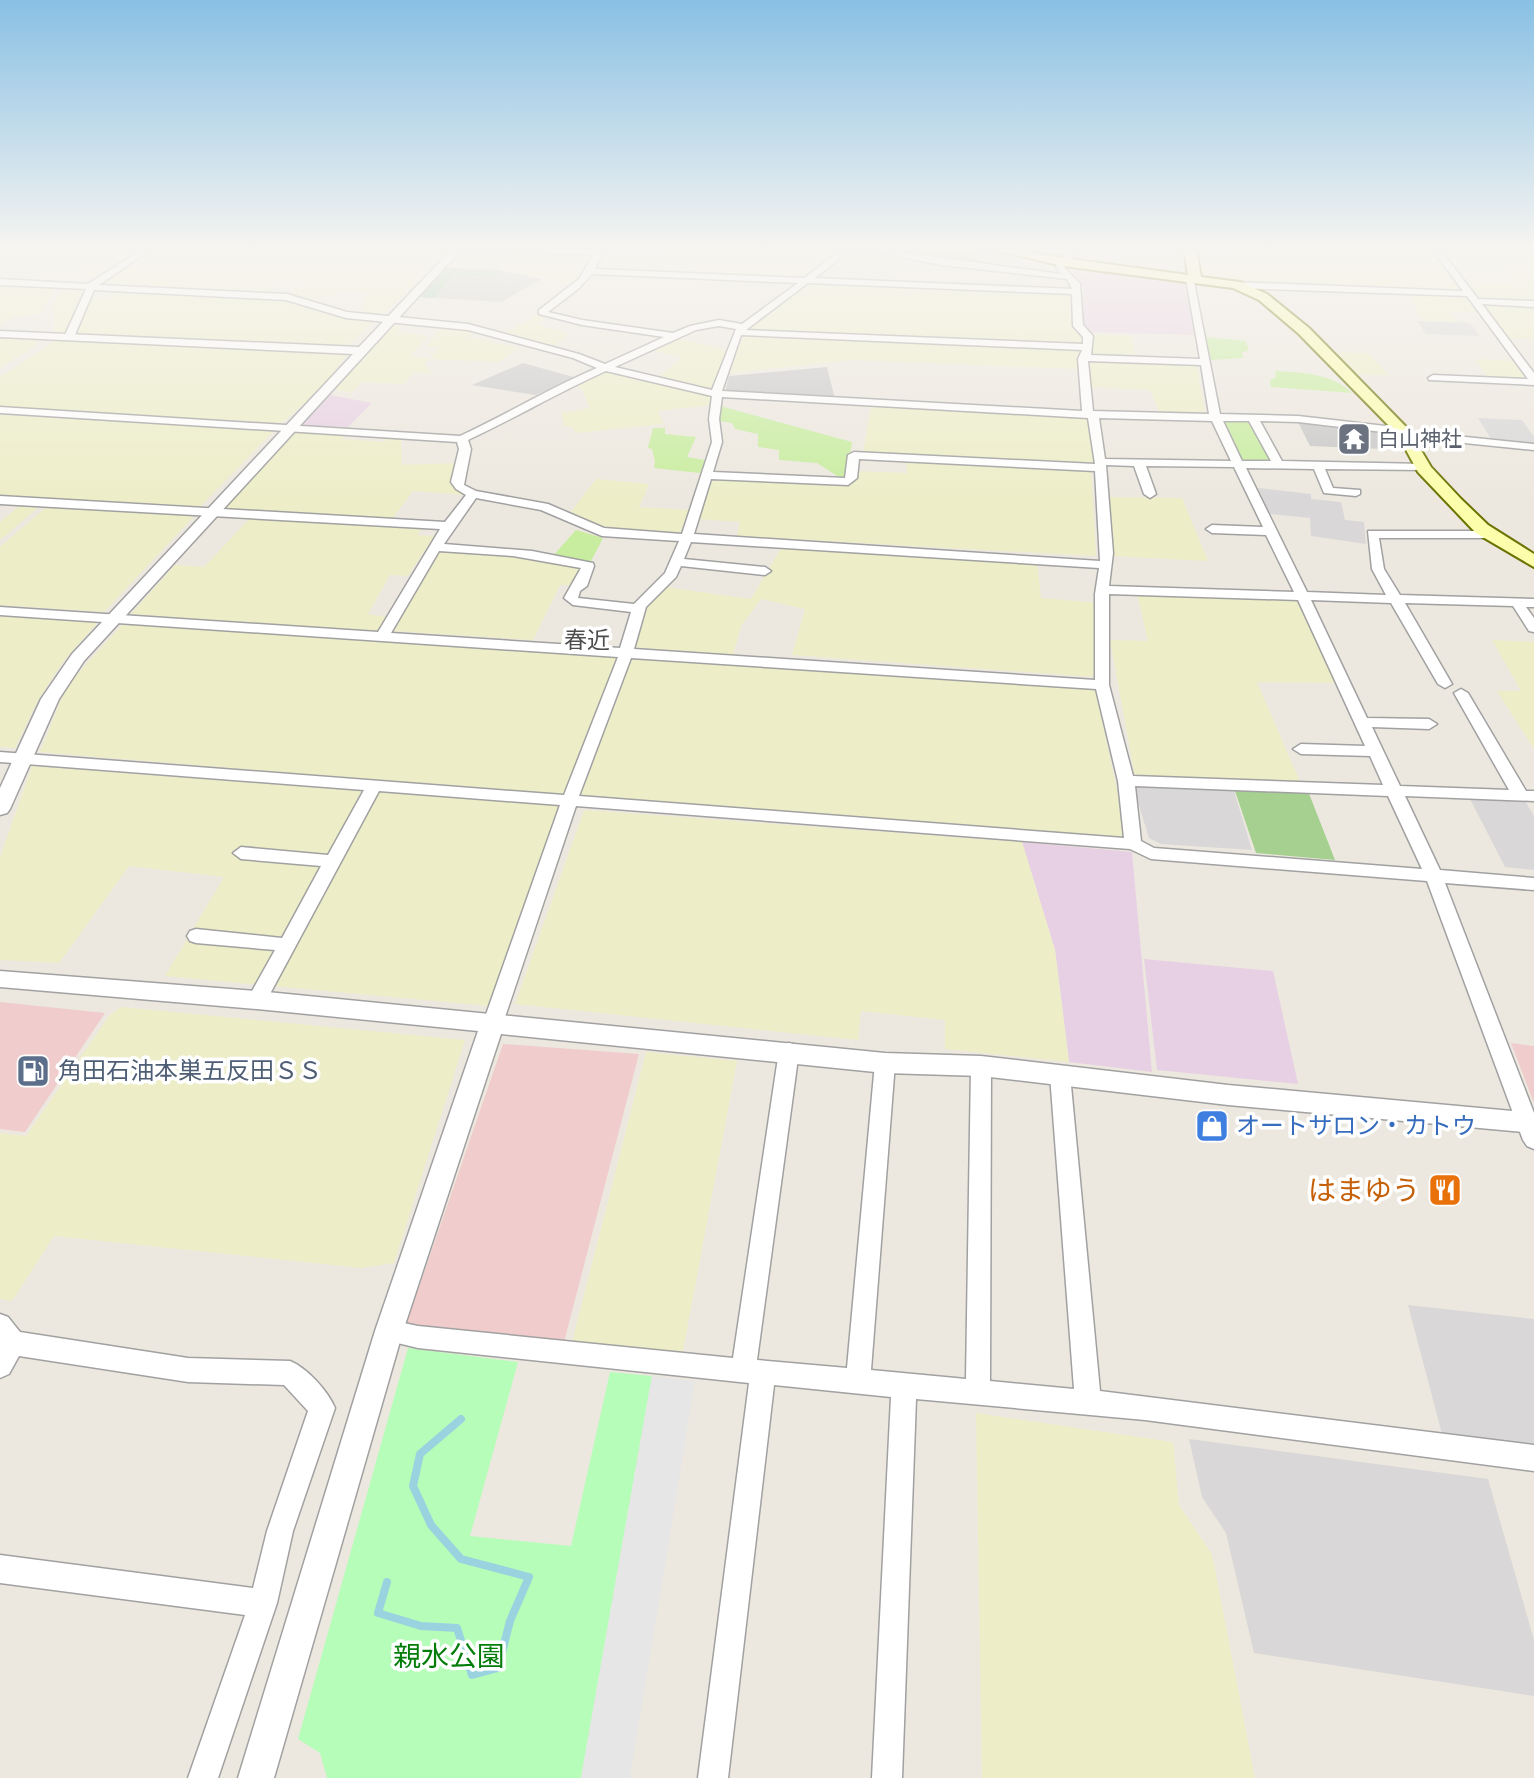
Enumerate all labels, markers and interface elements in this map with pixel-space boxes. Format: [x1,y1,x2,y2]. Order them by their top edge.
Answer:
temple icon: 白山神社 [1335,420,1373,458]
place label: 白山神社 [1378,427,1462,452]
district label: 春近 [564,627,610,655]
fuel station icon: 角田石油本巣五反田ＳＳ [14,1052,52,1090]
place label: 角田石油本巣五反田ＳＳ [58,1057,322,1086]
shop icon: オートサロン・カトウ [1193,1107,1231,1145]
place label: オートサロン・カトウ [1236,1112,1476,1141]
restaurant icon: はまゆう [1426,1171,1464,1209]
place label: はまゆう [1308,1174,1420,1208]
park label: 親水公園 [393,1640,505,1674]

